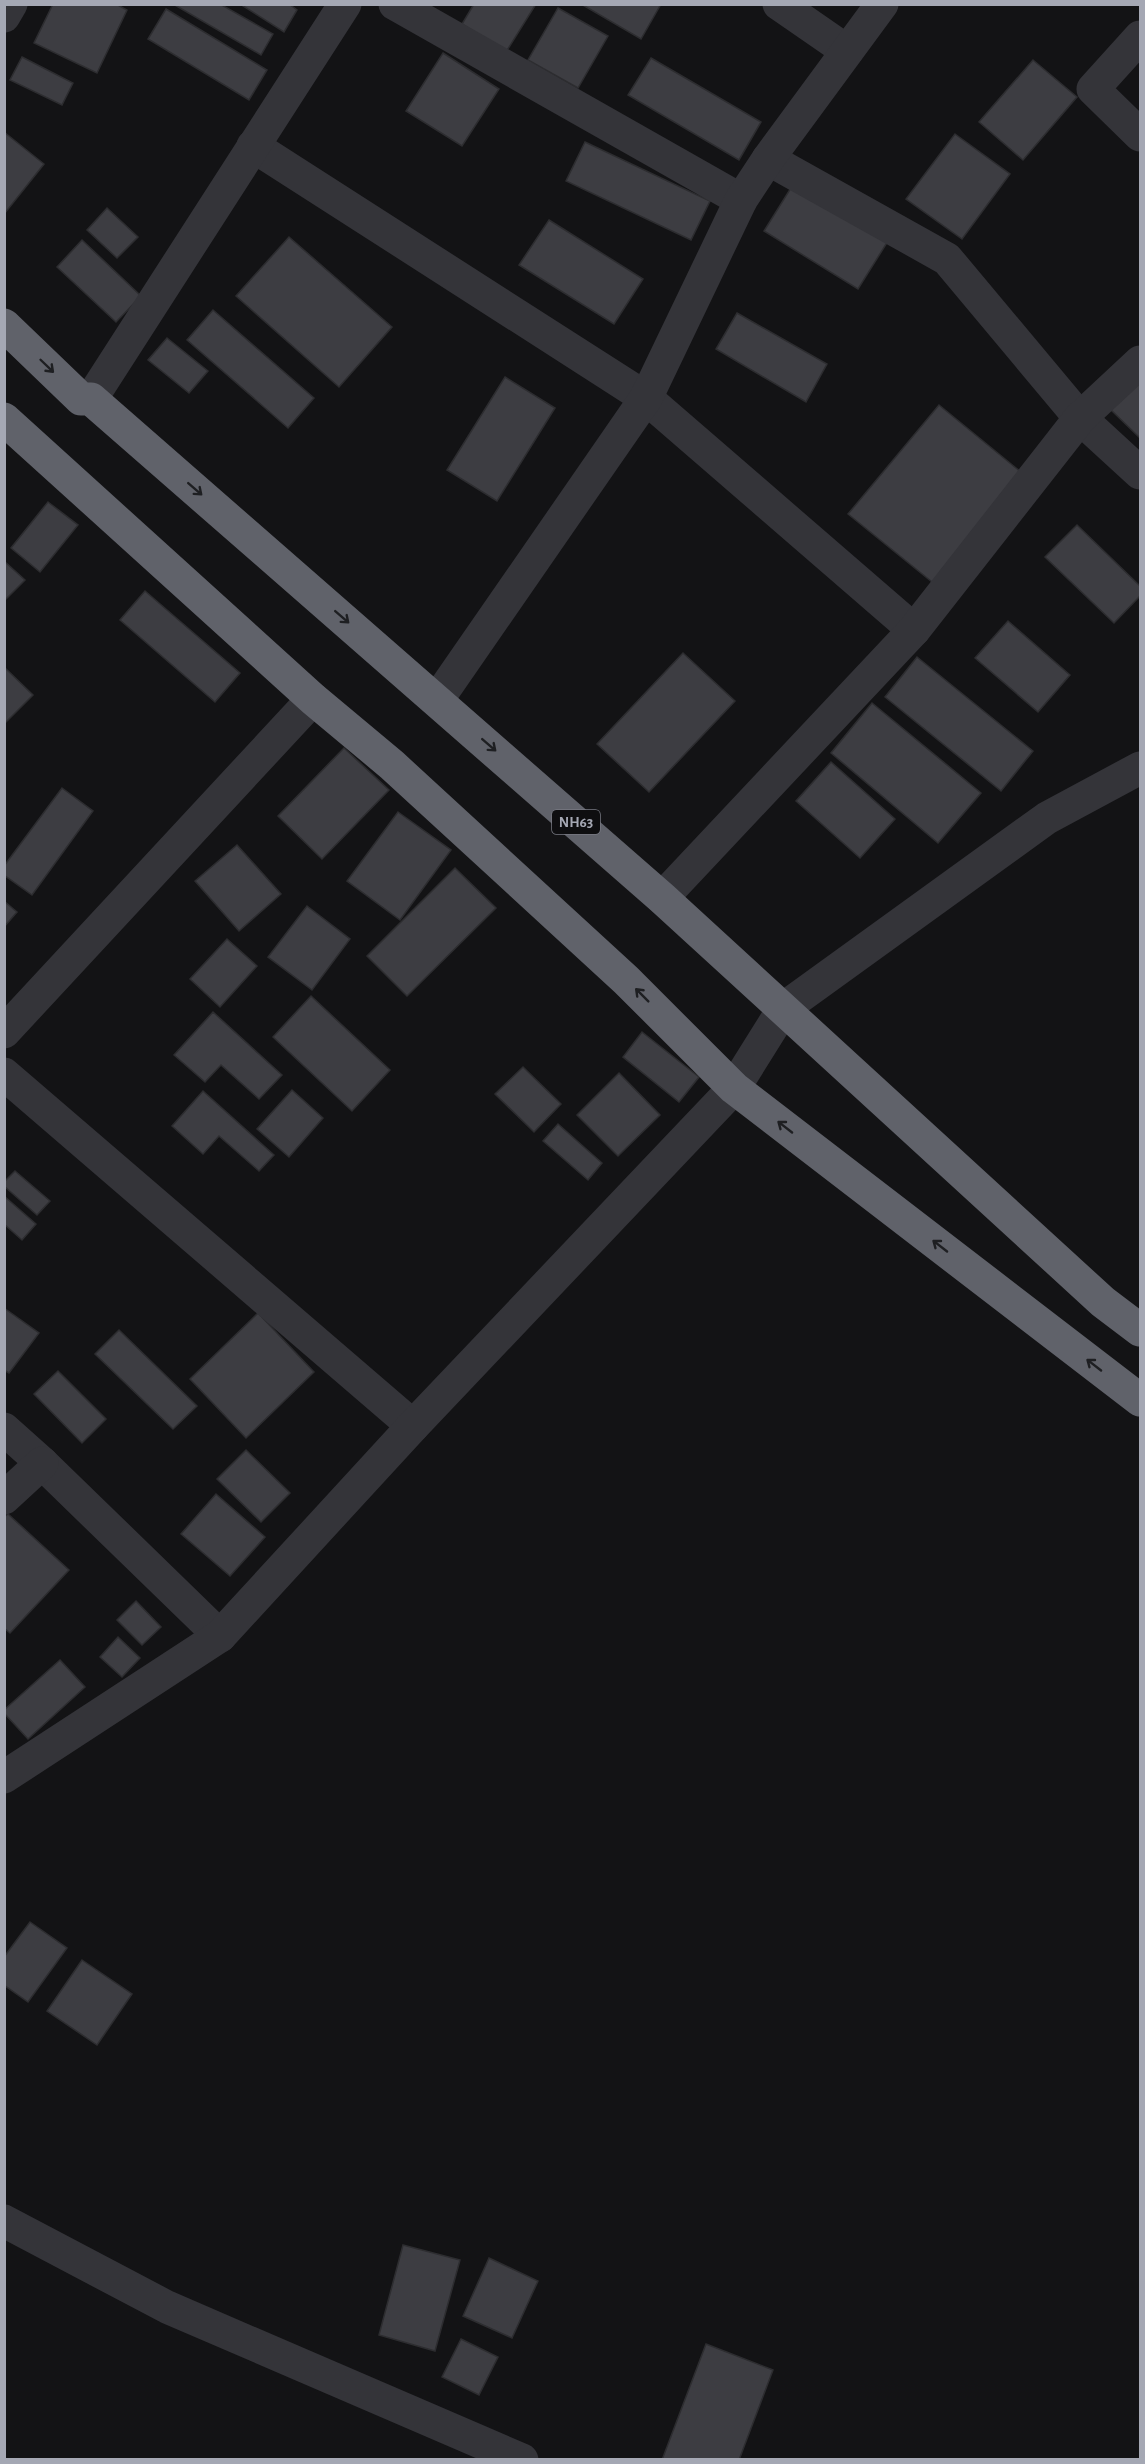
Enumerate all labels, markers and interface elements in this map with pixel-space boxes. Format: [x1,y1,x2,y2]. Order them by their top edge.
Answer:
one-way arrow [39,358,54,373]
one-way arrow [187,482,202,496]
one-way arrow [334,610,349,624]
one-way arrow [481,739,497,752]
road number: NH63 [552,810,600,834]
one-way arrow [634,988,649,1003]
one-way arrow [777,1121,793,1134]
one-way arrow [932,1239,948,1252]
one-way arrow [1086,1358,1102,1371]

